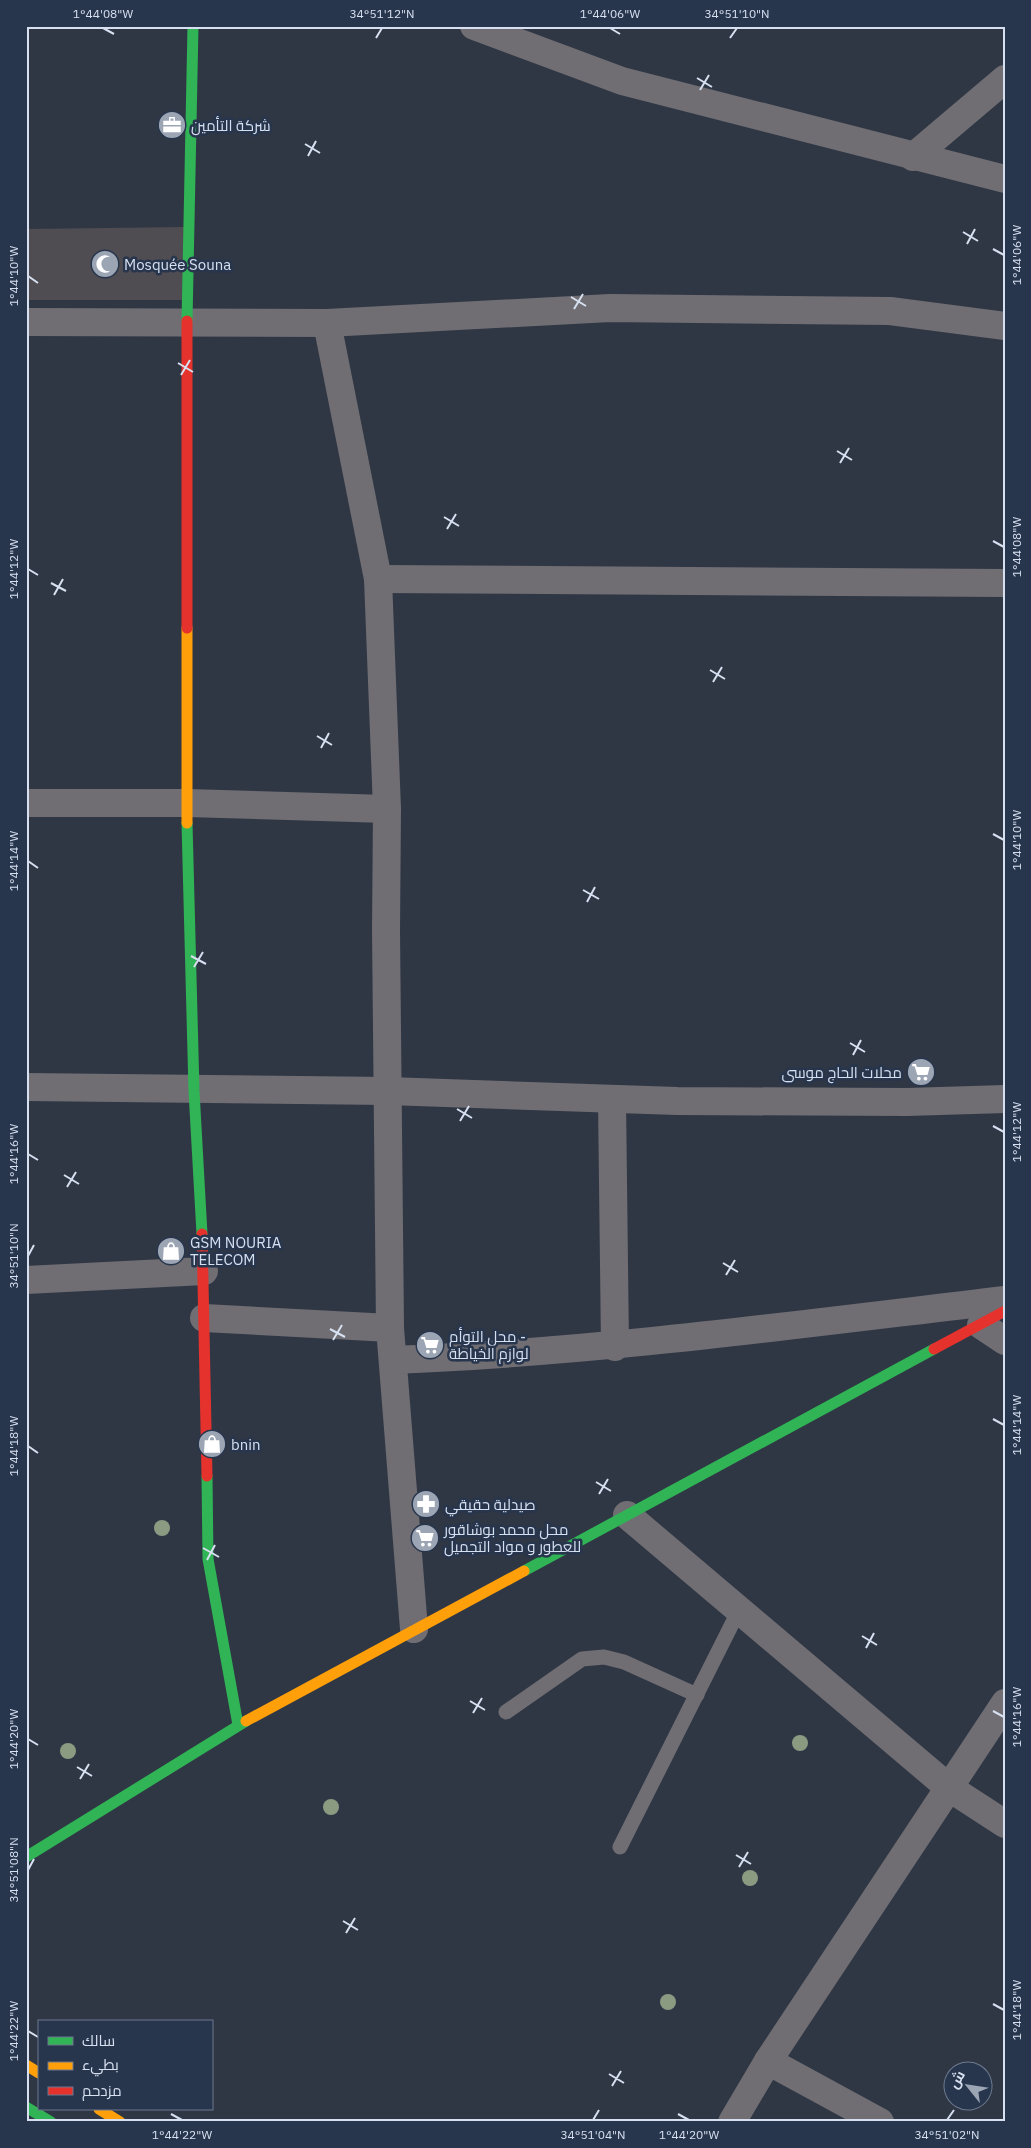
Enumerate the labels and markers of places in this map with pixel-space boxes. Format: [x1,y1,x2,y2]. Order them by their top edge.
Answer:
office icon: شركة التأمين [157,110,187,140]
place label: شركة التأمين [191,116,271,136]
mosque icon: Mosquée Souna [90,249,120,279]
place label: Mosquée Souna [124,255,231,274]
supermarket icon: محلات الحاج موسى [906,1057,936,1087]
place label: محلات الحاج موسى [781,1063,902,1084]
place label: GSM NOURIA TELECOM [190,1233,282,1269]
shop icon: GSM NOURIA TELECOM [156,1236,186,1266]
place label: محل التوأم - لوازم الخياطة [449,1327,529,1364]
supermarket icon: محل التوأم - لوازم الخياطة [415,1330,445,1360]
shop icon: bnin [197,1429,227,1459]
place label: bnin [231,1435,261,1454]
pharmacy icon: صيدلية حقيقي [411,1489,441,1519]
place label: صيدلية حقيقي [445,1495,536,1517]
place label: محل محمد بوشاقور للعطور و مواد التجميل [443,1520,581,1557]
supermarket icon: محل محمد بوشاقور للعطور و مواد التجميل [410,1523,440,1553]

